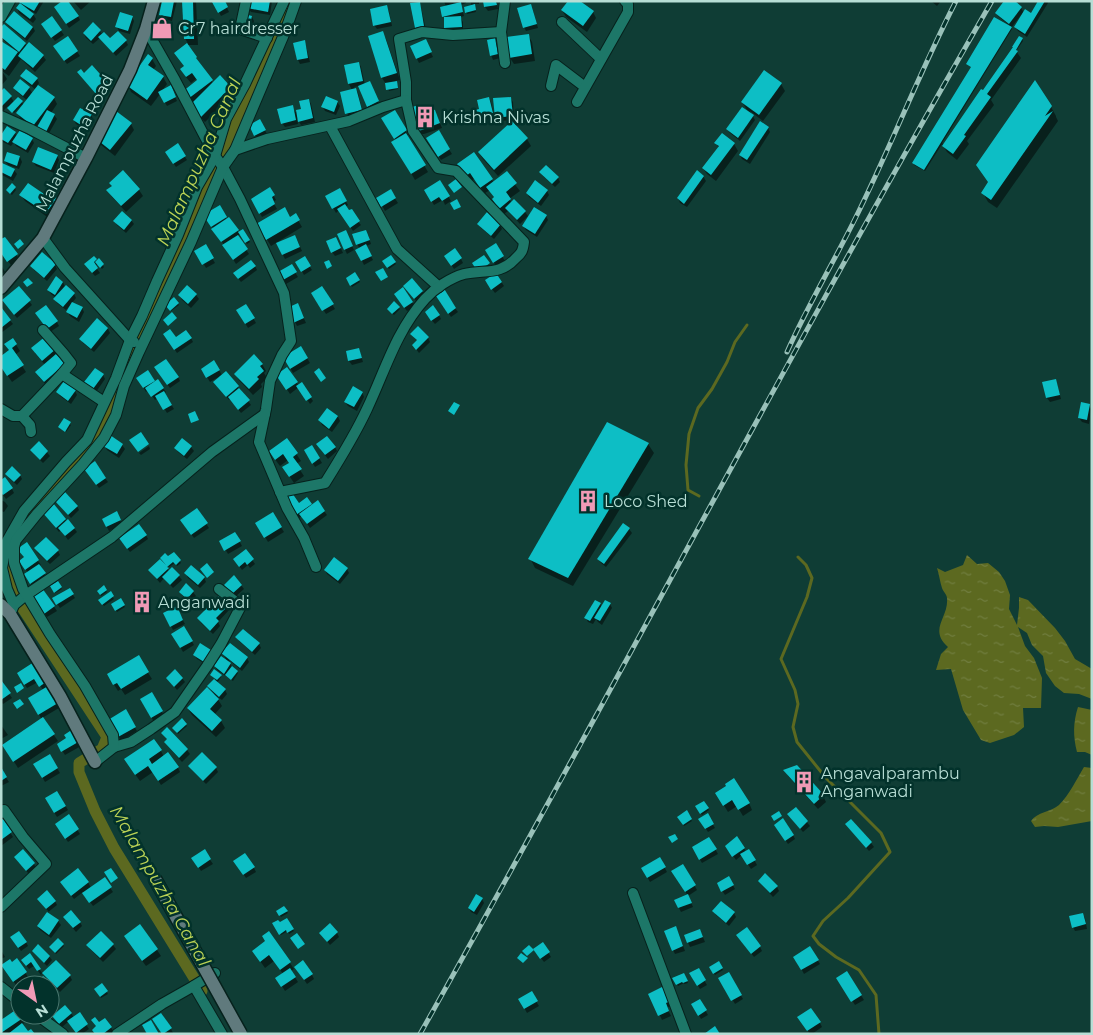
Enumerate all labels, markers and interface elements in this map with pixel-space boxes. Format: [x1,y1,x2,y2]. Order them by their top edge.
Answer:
shop icon: Cr7 hairdresser [149,15,175,41]
place label: Cr7 hairdresser [178,19,299,38]
street label: Malampuzha Road [32,71,117,215]
water label: Malampuzha Canal [152,74,246,250]
building icon: Krishna Nivas [412,104,438,130]
place label: Krishna Nivas [442,108,550,127]
building icon: Loco Shed [575,488,601,514]
place label: Loco Shed [604,492,688,511]
building icon: Anganwadi [129,589,155,615]
place label: Anganwadi [158,593,250,612]
place label: Angavalparambu Anganwadi [821,764,960,801]
building icon: Angavalparambu Anganwadi [791,769,817,795]
water label: Malampuzha Canal [105,802,215,970]
north arrow [10,975,60,1025]
text: N [32,1000,52,1022]

